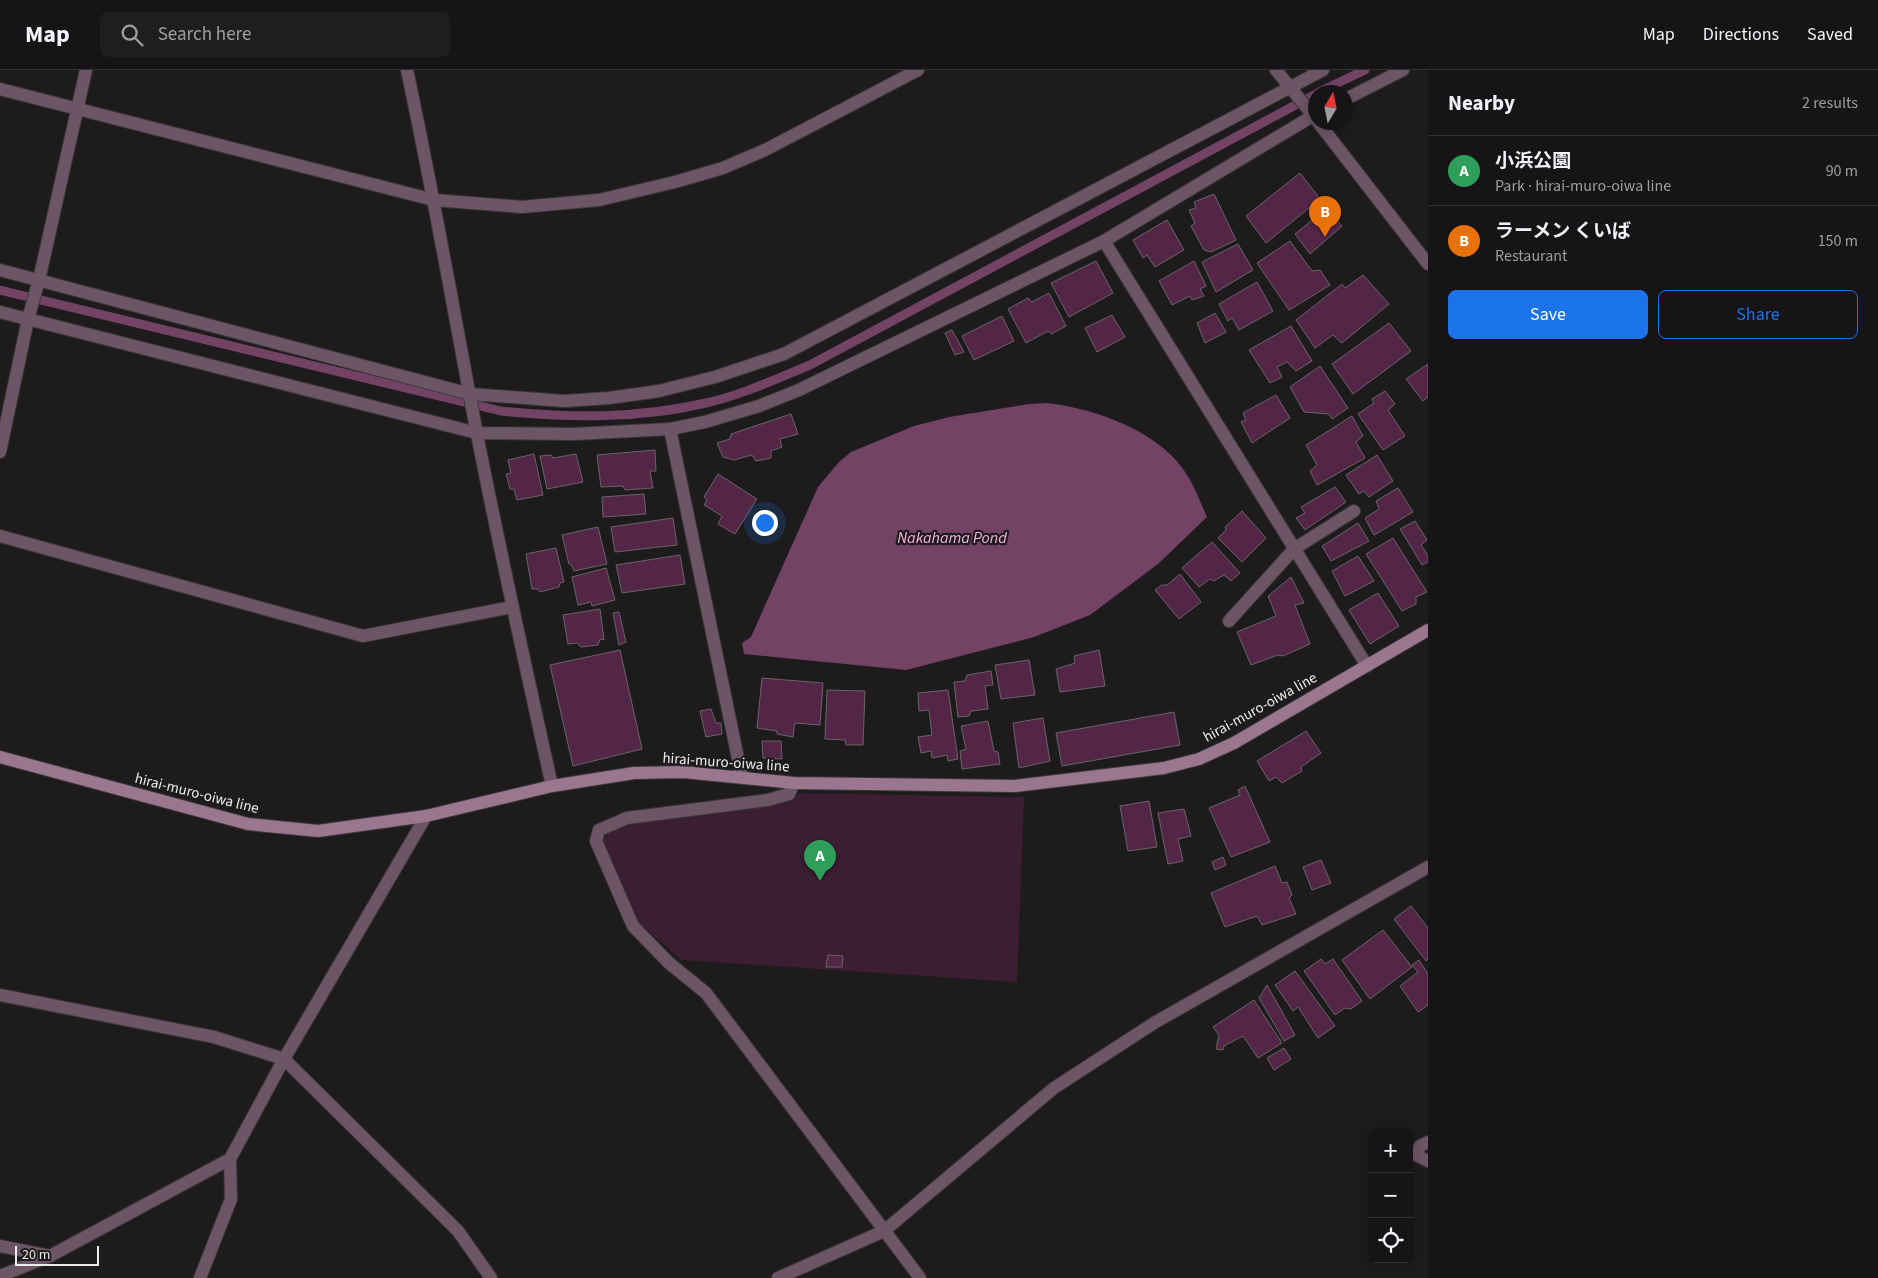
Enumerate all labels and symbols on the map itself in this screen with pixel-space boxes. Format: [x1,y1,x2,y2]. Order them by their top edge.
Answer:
north arrow [1308,85,1353,130]
pin: B [1309,196,1341,237]
your location [752,510,778,536]
water label: Nakahama Pond [897,527,1007,549]
street label: hirai-muro-oiwa line [1199,667,1321,747]
street label: hirai-muro-oiwa line [662,748,790,777]
street label: hirai-muro-oiwa line [133,768,261,819]
pin: A [804,840,836,881]
scale bar [15,1243,99,1266]

